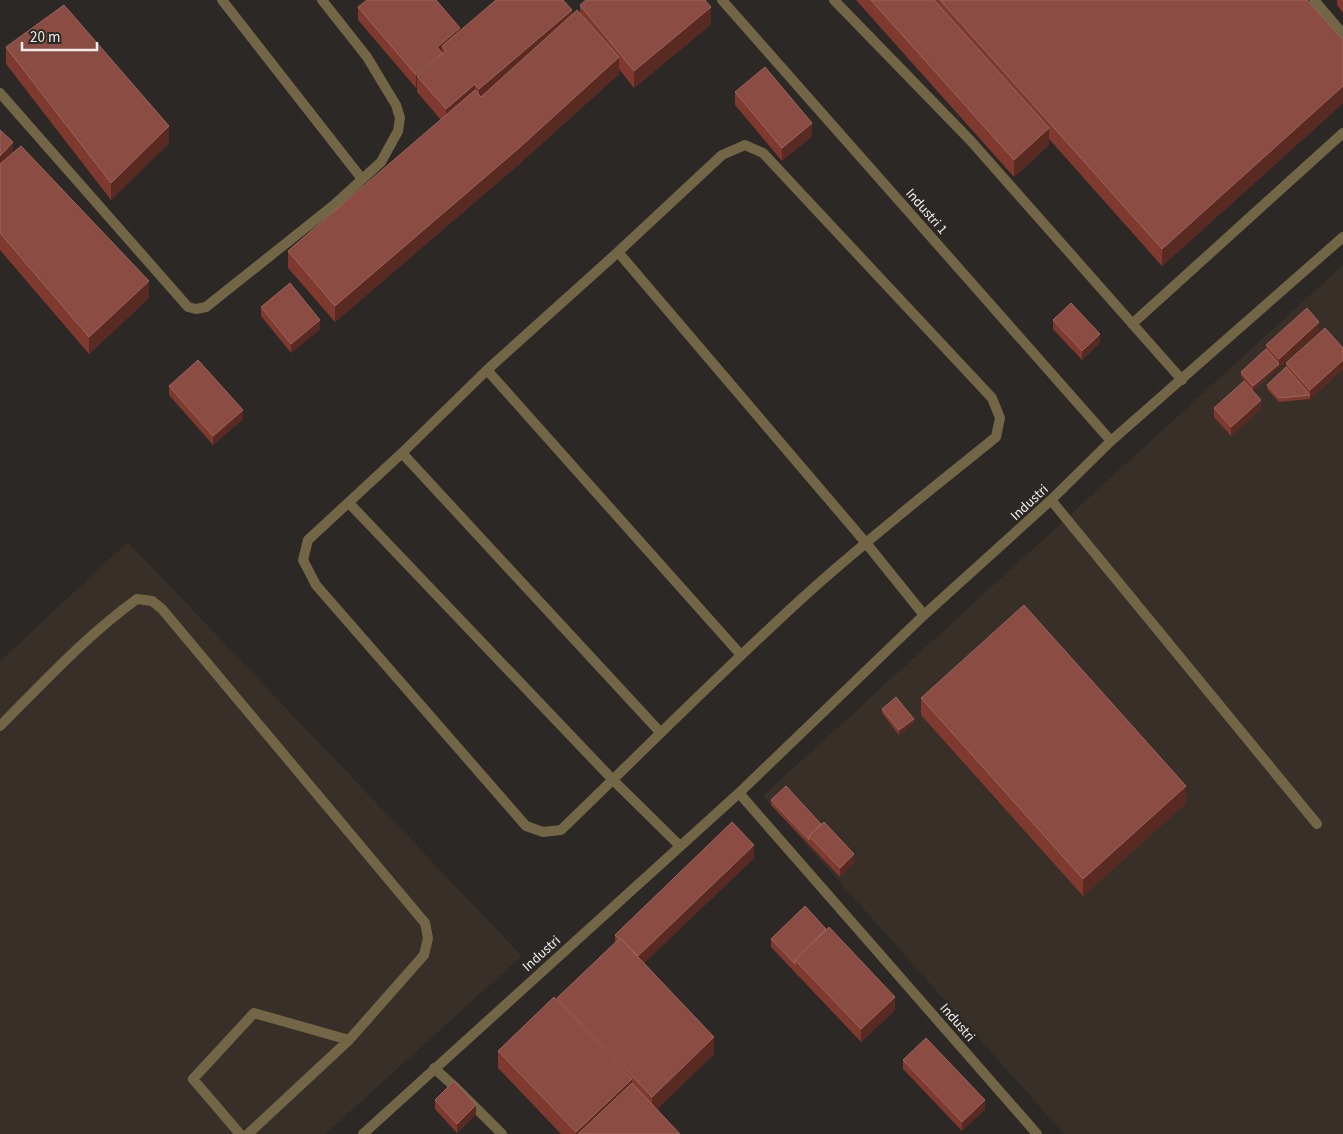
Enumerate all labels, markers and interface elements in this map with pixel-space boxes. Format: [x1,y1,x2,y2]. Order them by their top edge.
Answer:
scale bar [22,20,98,52]
text: 20 m [30,27,60,48]
street label: Industri 1 [901,184,952,239]
street label: Industri [1006,480,1053,526]
street label: Industri [518,931,565,976]
street label: Industri [935,999,980,1046]

